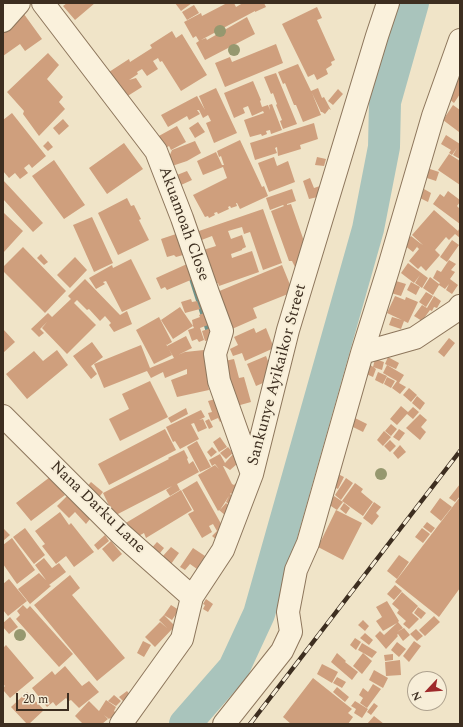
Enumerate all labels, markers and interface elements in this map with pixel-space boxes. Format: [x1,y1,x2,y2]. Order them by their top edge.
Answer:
street label: Akuamoah Close [153,164,213,284]
street label: Sankunye Ayikaikor Street [244,282,312,468]
street label: Nana Darku Lane [45,458,149,558]
north arrow [407,671,447,711]
scale bar [18,685,71,711]
text: N [407,688,426,704]
text: 20 m [23,690,48,709]

